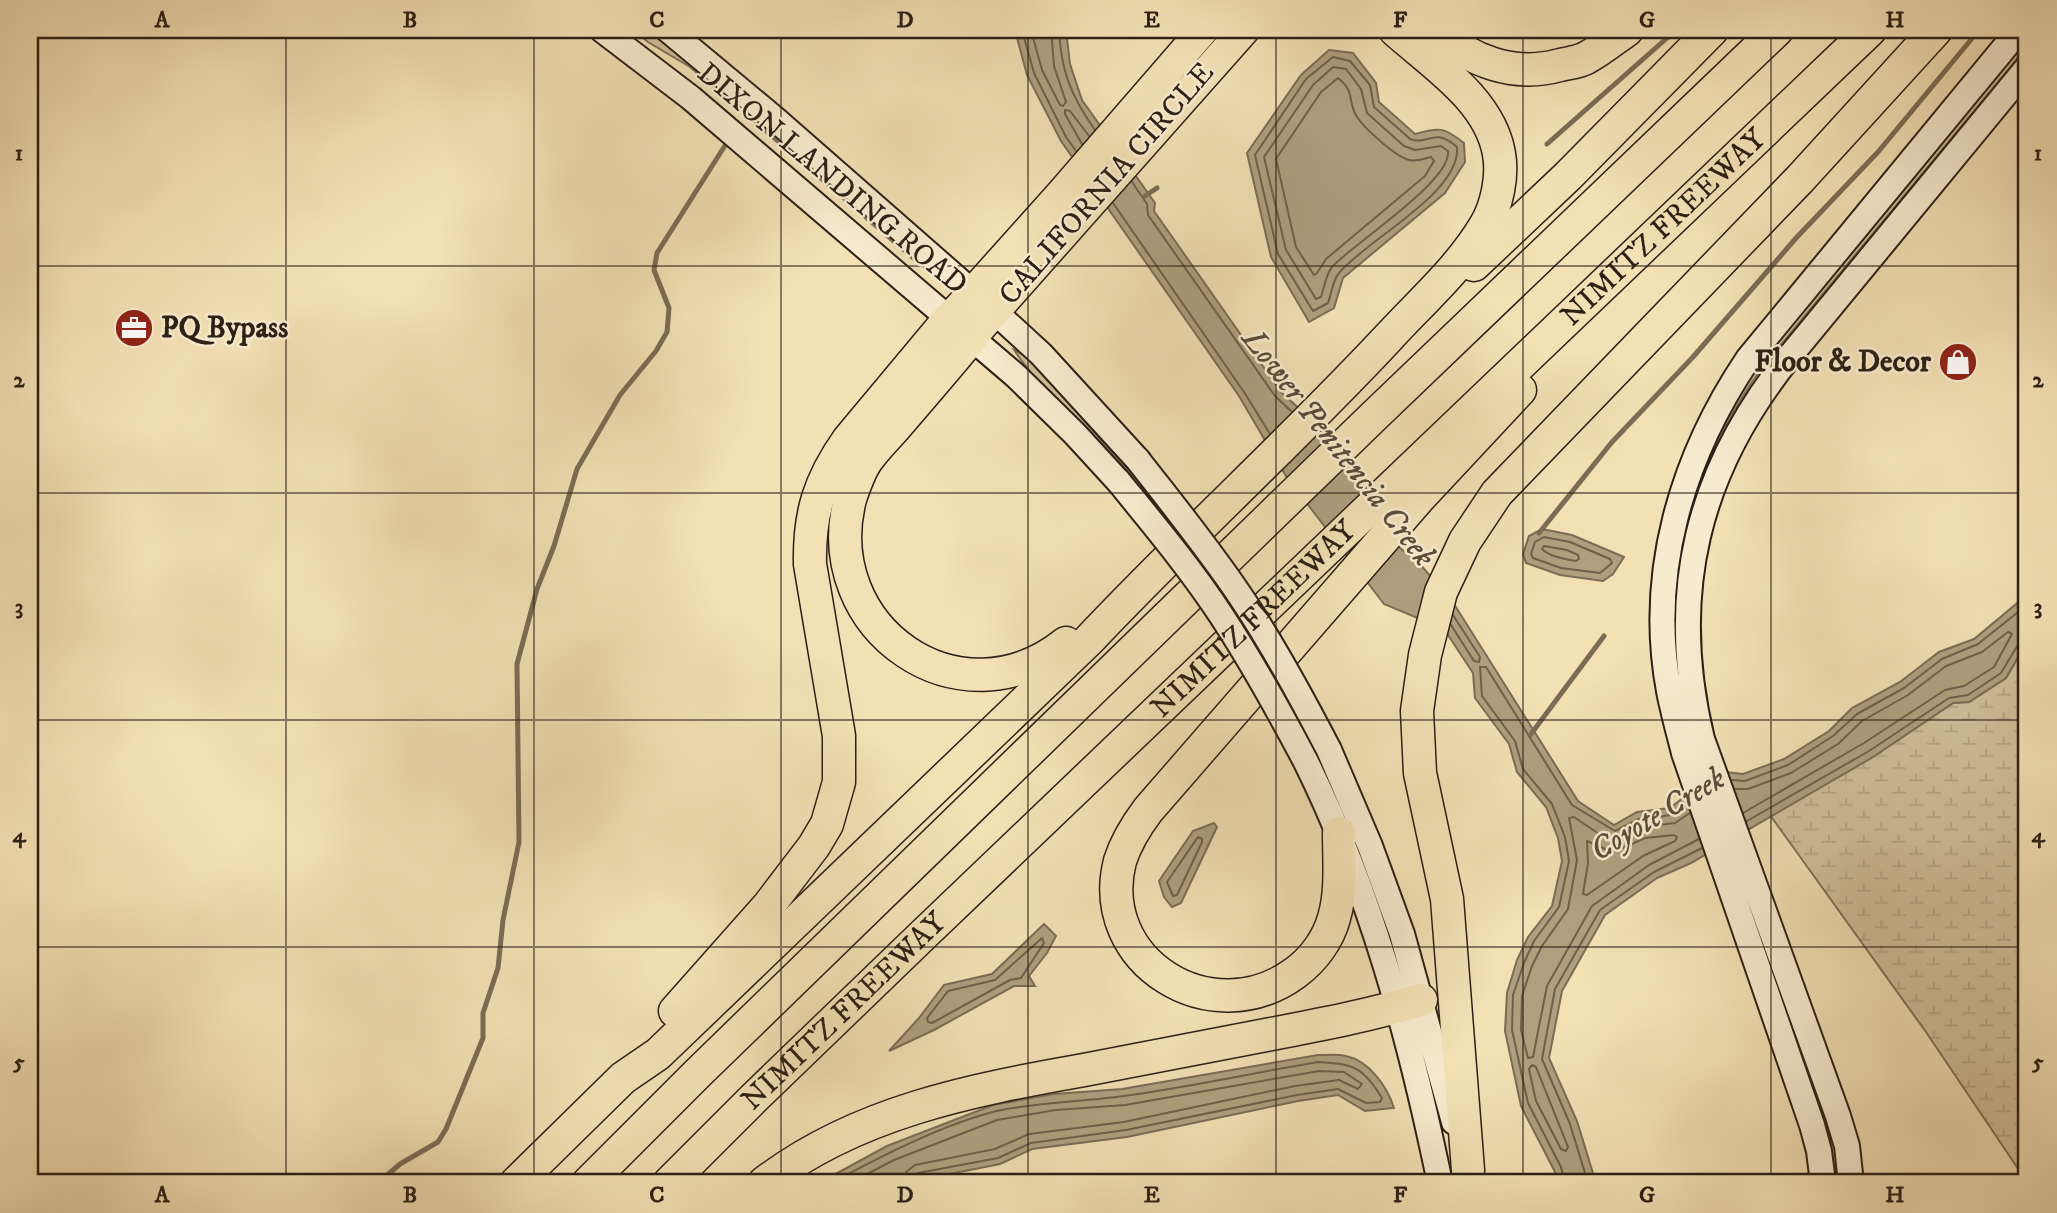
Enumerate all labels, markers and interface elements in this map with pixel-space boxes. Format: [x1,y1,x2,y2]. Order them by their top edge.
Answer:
text: A [154,6,171,35]
text: B [403,6,417,35]
text: C [649,6,665,35]
text: D [896,6,914,35]
text: E [1144,6,1160,35]
text: F [1393,6,1408,35]
text: G [1639,6,1655,35]
text: H [1885,6,1905,35]
street label: DIXON LANDING ROAD [689,55,975,303]
street label: CALIFORNIA CIRCLE [991,55,1223,313]
street label: NIMITZ FREEWAY [1553,120,1775,334]
text: 1 [15,139,23,168]
text: 1 [2034,139,2042,168]
office icon: PQ Bypass [113,307,155,349]
place label: PQ Bypass [161,310,288,347]
water label: Lower Penitencia Creek [1231,319,1444,576]
shop icon: Floor & Decor [1937,341,1979,383]
place label: Floor & Decor [1754,344,1932,381]
text: 2 [13,366,25,395]
text: 2 [2032,366,2044,395]
street label: NIMITZ FREEWAY [1143,512,1365,726]
text: 3 [15,593,23,622]
text: 3 [2034,593,2042,622]
water label: Coyote Creek [1583,759,1734,871]
text: 4 [12,821,27,850]
text: 4 [2031,821,2046,850]
street label: NIMITZ FREEWAY [734,904,955,1118]
text: 5 [12,1048,25,1077]
text: 5 [2031,1048,2044,1077]
text: A [154,1181,171,1210]
text: B [403,1181,417,1210]
text: C [649,1181,665,1210]
text: D [896,1181,914,1210]
text: E [1144,1181,1160,1210]
text: F [1393,1181,1408,1210]
text: G [1639,1181,1655,1210]
text: H [1885,1181,1905,1210]

